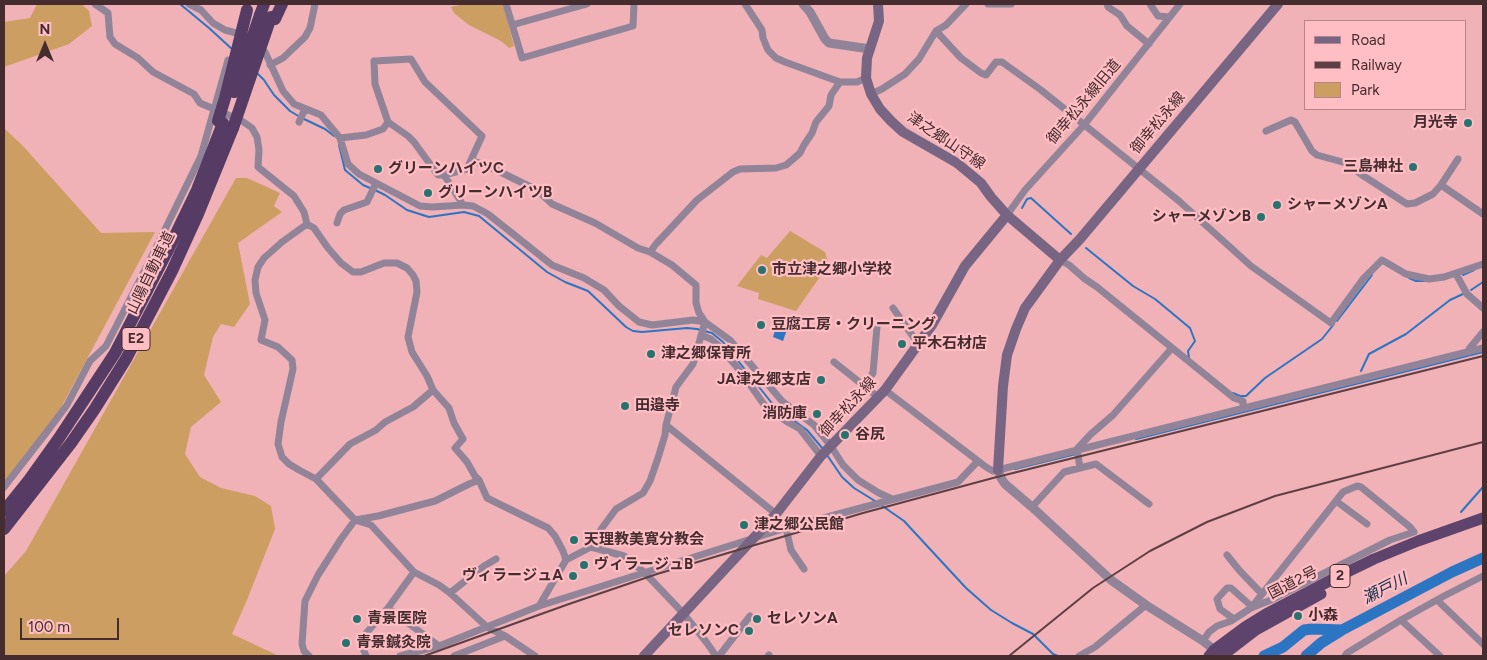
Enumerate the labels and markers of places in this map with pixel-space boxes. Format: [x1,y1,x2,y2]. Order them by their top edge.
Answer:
place label: 月光寺 [1413,114,1458,132]
marker: 月光寺 [1462,117,1474,129]
place label: 三島神社 [1343,158,1403,176]
place label: グリーンハイツC [388,160,504,178]
marker: 三島神社 [1407,161,1419,173]
marker: グリーンハイツC [372,163,384,175]
place label: グリーンハイツB [438,184,552,202]
marker: グリーンハイツB [422,187,434,199]
place label: シャーメゾンA [1287,196,1388,214]
marker: シャーメゾンA [1271,199,1283,211]
place label: シャーメゾンB [1152,208,1251,226]
marker: シャーメゾンB [1255,211,1267,223]
place label: 市立津之郷小学校 [772,261,892,279]
marker: 市立津之郷小学校 [756,264,768,276]
place label: 豆腐工房・クリーニング [771,316,936,334]
marker: 豆腐工房・クリーニング [755,319,767,331]
place label: 平木石材店 [912,335,987,353]
marker: 平木石材店 [896,338,908,350]
place label: 津之郷保育所 [661,345,751,363]
marker: 津之郷保育所 [645,348,657,360]
place label: JA津之郷支店 [717,371,811,389]
marker: JA津之郷支店 [815,374,827,386]
place label: 田邉寺 [635,397,680,415]
marker: 田邉寺 [619,400,631,412]
place label: 消防庫 [762,405,807,423]
marker: 消防庫 [811,408,823,420]
place label: 谷尻 [855,426,885,444]
marker: 谷尻 [839,429,851,441]
place label: 津之郷公民館 [754,516,844,534]
marker: 津之郷公民館 [738,519,750,531]
place label: 天理教美寛分教会 [584,531,704,549]
marker: 天理教美寛分教会 [568,534,580,546]
place label: ヴィラージュB [594,556,693,574]
marker: ヴィラージュB [578,559,590,571]
place label: ヴィラージュA [462,567,563,585]
marker: ヴィラージュA [567,570,579,582]
place label: 小森 [1308,607,1338,625]
place label: 青景医院 [367,610,427,628]
place label: セレソンA [767,610,838,628]
marker: 小森 [1292,610,1304,622]
marker: 青景医院 [351,613,363,625]
marker: セレソンA [751,613,763,625]
place label: セレソンC [668,622,739,640]
marker: セレソンC [743,625,755,637]
place label: 青景鍼灸院 [356,634,431,652]
marker: 青景鍼灸院 [340,637,352,649]

